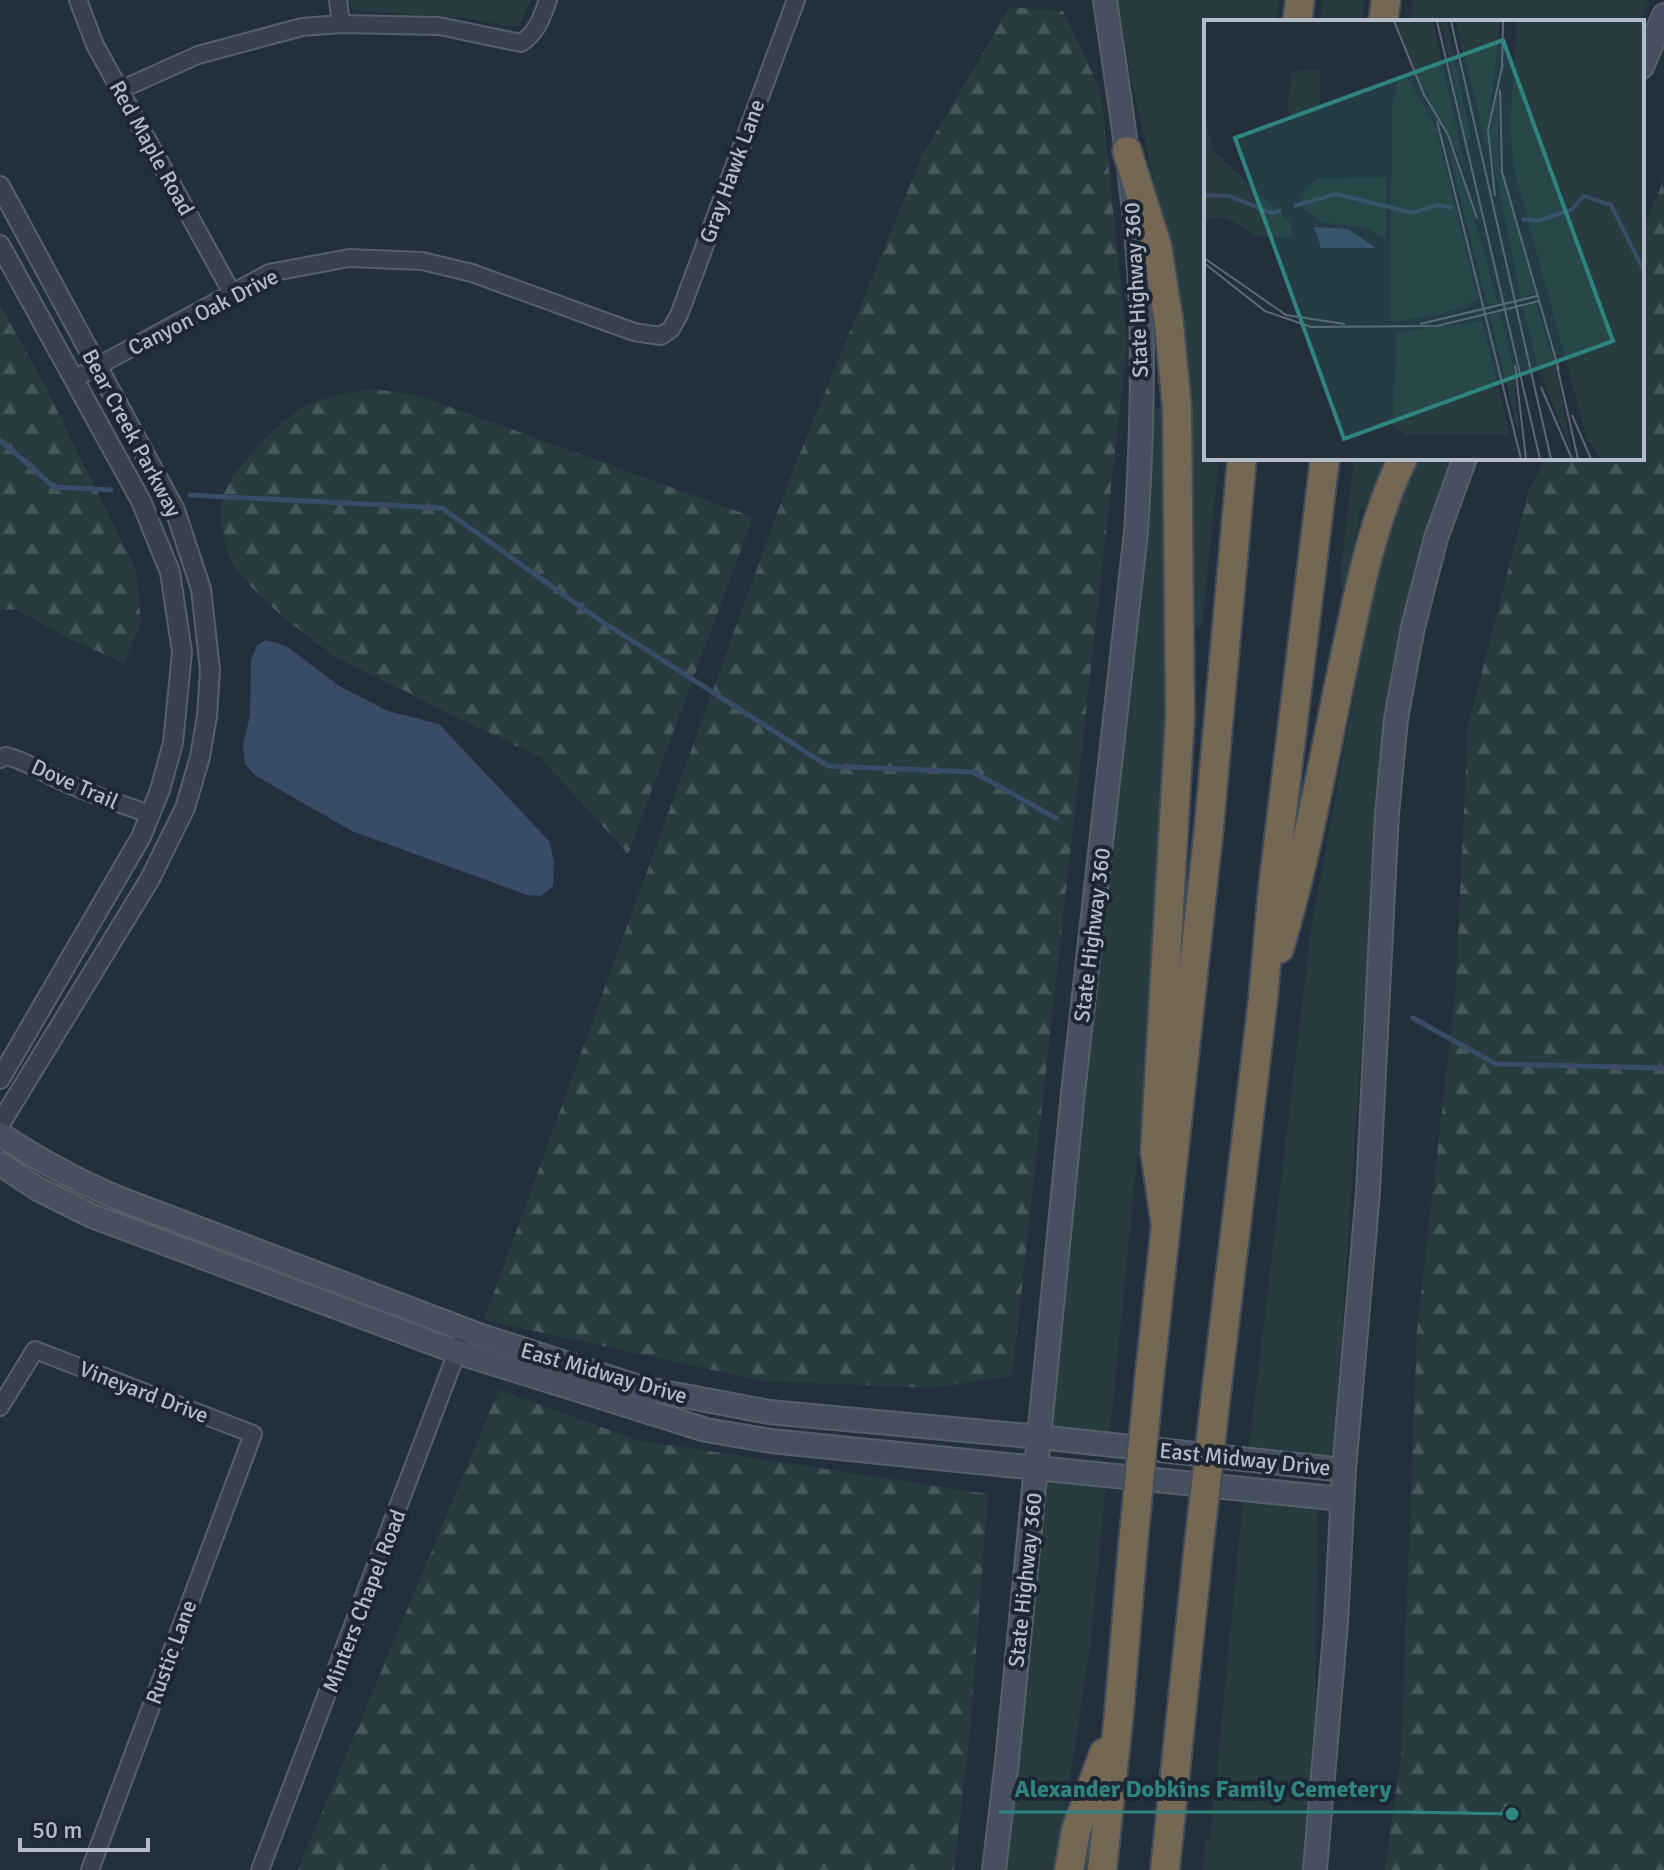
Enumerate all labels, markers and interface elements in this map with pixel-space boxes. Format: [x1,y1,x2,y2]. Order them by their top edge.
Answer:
inset map [1204,20,1644,460]
street label: Red Maple Road [104,76,200,220]
street label: Gray Hawk Lane [693,95,771,247]
street label: State Highway 360 [1118,202,1154,378]
street label: Canyon Oak Drive [124,263,282,361]
street label: Bear Creek Parkway [76,344,188,522]
street label: Dove Trail [27,753,123,815]
street label: State Highway 360 [1068,846,1116,1024]
street label: East Midway Drive [518,1336,690,1410]
street label: Vineyard Drive [76,1355,212,1429]
street label: East Midway Drive [1158,1437,1332,1481]
street label: State Highway 360 [1002,1491,1048,1669]
street label: Minters Chapel Road [317,1505,411,1697]
street label: Rustic Lane [140,1596,202,1708]
callout: Alexander Dobkins Family Cemetery [999,1764,1408,1812]
text: Alexander Dobkins Family Cemetery [1015,1774,1391,1804]
scale bar [20,1802,148,1852]
text: 50 m [32,1815,82,1845]

